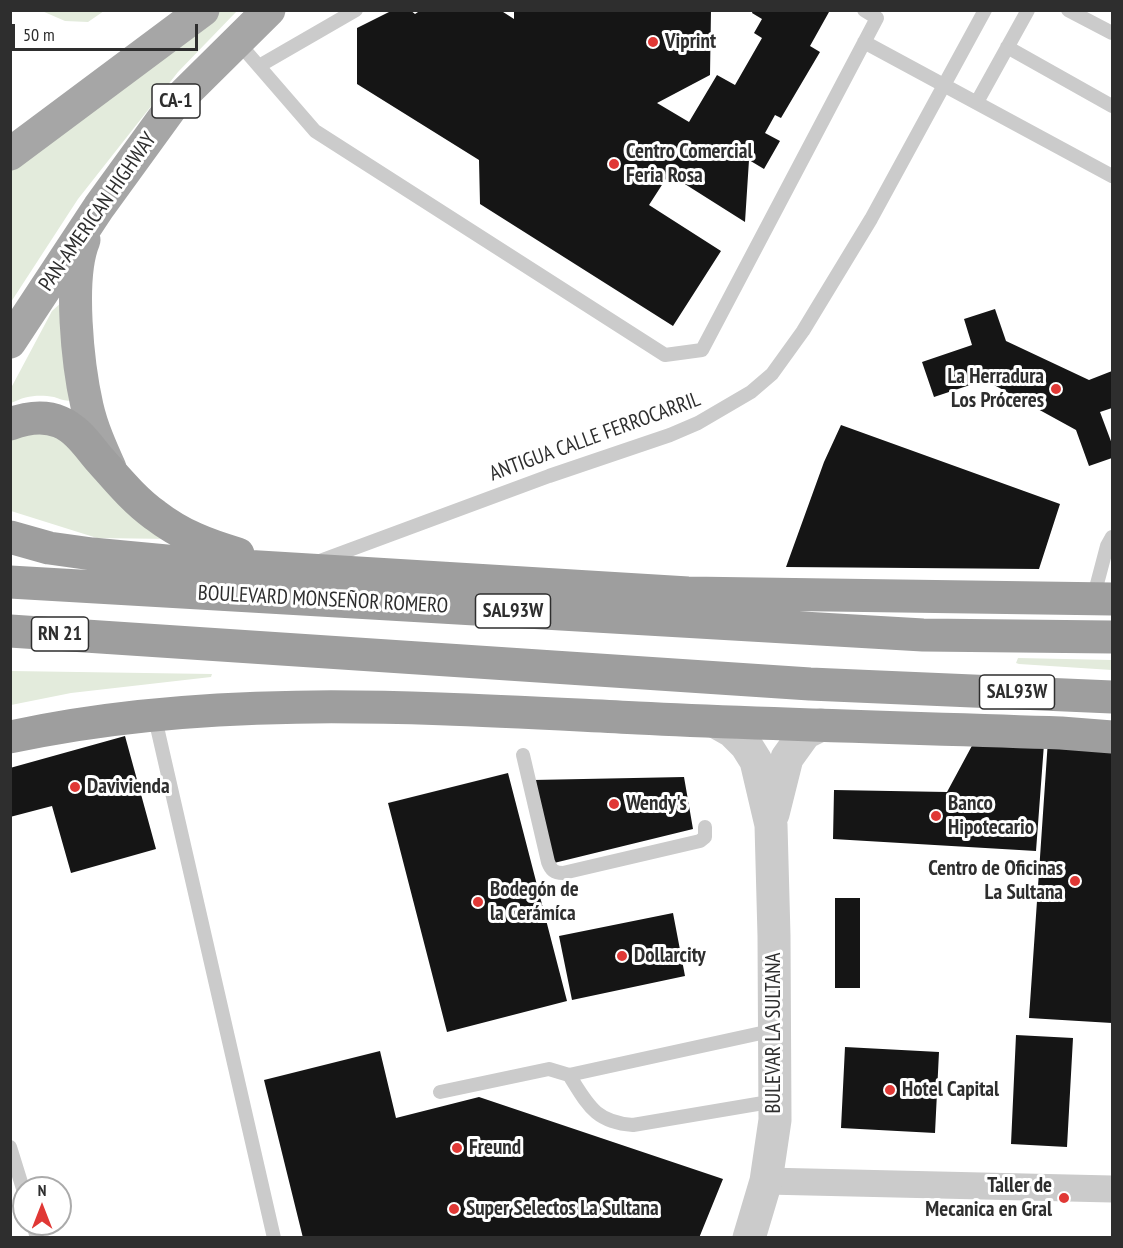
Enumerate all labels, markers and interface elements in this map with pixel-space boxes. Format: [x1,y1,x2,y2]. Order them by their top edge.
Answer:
scale bar [15,12,201,50]
text: 50 m [23,23,55,46]
place label: Viprint [665,29,716,55]
marker: Viprint [646,35,660,49]
road number: CA-1 [152,84,200,118]
street label: PAN-AMERICAN HIGHWAY [34,128,162,296]
place label: Centro Comercial Feria Rosa [626,139,753,189]
marker: Centro Comercial Feria Rosa [607,157,621,171]
place label: La Herradura Los Próceres [947,364,1044,414]
marker: La Herradura Los Próceres [1049,382,1063,396]
street label: ANTIGUA CALLE FERROCARRIL [486,387,704,487]
street label: BOULEVARD MONSEÑOR ROMERO [197,581,449,619]
road number: SAL93W [476,594,550,628]
road number: RN 21 [32,617,88,651]
road number: SAL93W [980,675,1054,709]
place label: Davivienda [87,774,170,800]
marker: Davivienda [68,780,82,794]
place label: Wendy's [626,791,687,817]
place label: Banco Hipotecario [948,791,1034,841]
marker: Wendy's [607,797,621,811]
marker: Banco Hipotecario [929,809,943,823]
place label: Centro de Oficinas La Sultana [928,856,1063,906]
marker: Centro de Oficinas La Sultana [1068,874,1082,888]
place label: Bodegón de la Cerámíca [490,877,579,927]
marker: Bodegón de la Cerámíca [471,895,485,909]
place label: Dollarcity [634,943,706,969]
marker: Dollarcity [615,949,629,963]
street label: BULEVAR LA SULTANA [761,952,787,1114]
place label: Hotel Capital [902,1077,999,1103]
marker: Hotel Capital [883,1083,897,1097]
place label: Freund [469,1135,521,1161]
marker: Freund [450,1141,464,1155]
place label: Taller de Mecanica en Gral [925,1173,1052,1223]
north arrow [12,1176,72,1236]
text: N [38,1180,46,1200]
marker: Taller de Mecanica en Gral [1057,1191,1071,1205]
place label: Super Selectos La Sultana [466,1196,659,1222]
marker: Super Selectos La Sultana [447,1202,461,1216]

